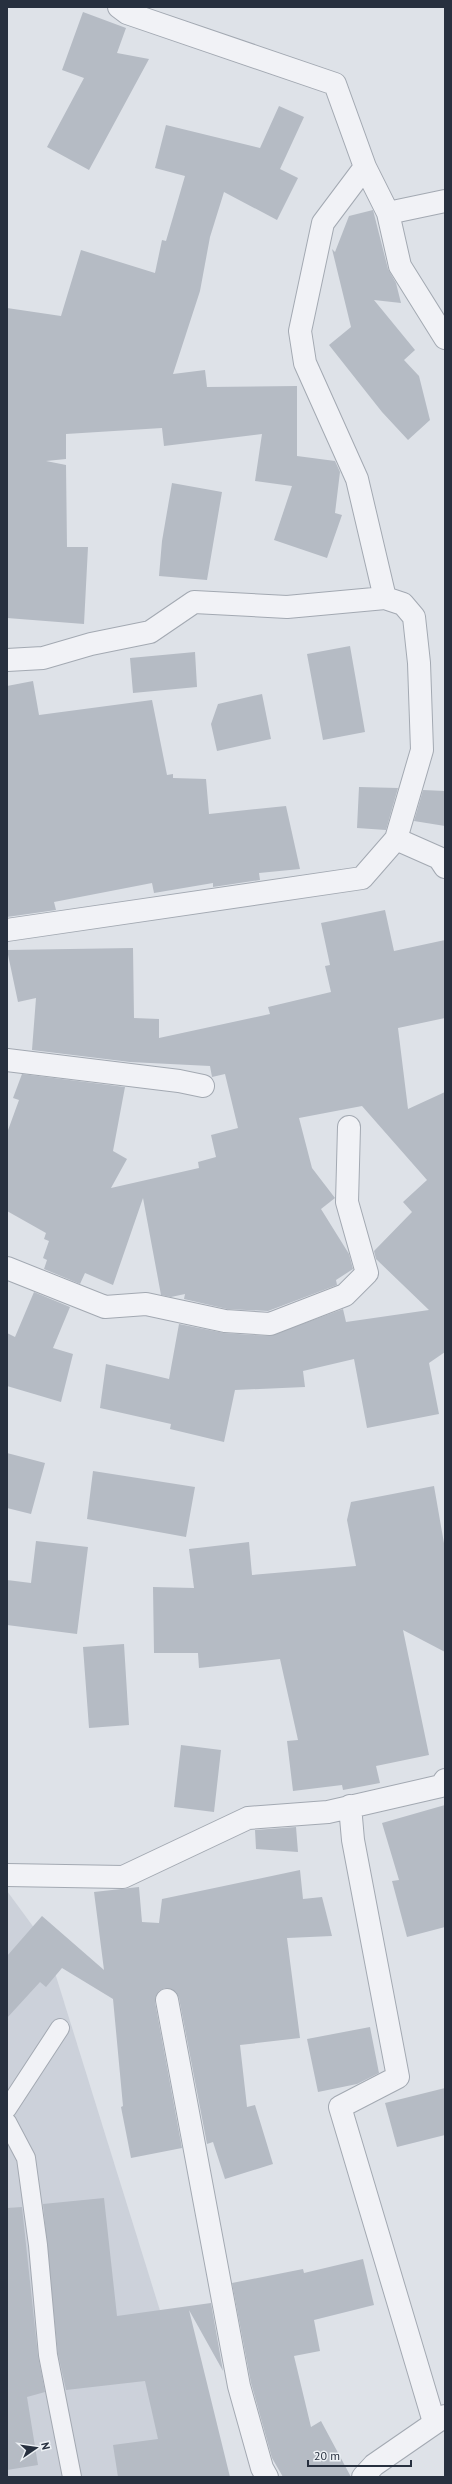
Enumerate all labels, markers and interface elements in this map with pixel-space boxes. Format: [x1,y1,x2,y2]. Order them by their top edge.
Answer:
north arrow [16,2428,56,2468]
text: N [38,2441,53,2451]
scale bar [308,2442,411,2468]
text: 20 m [314,2448,340,2463]

